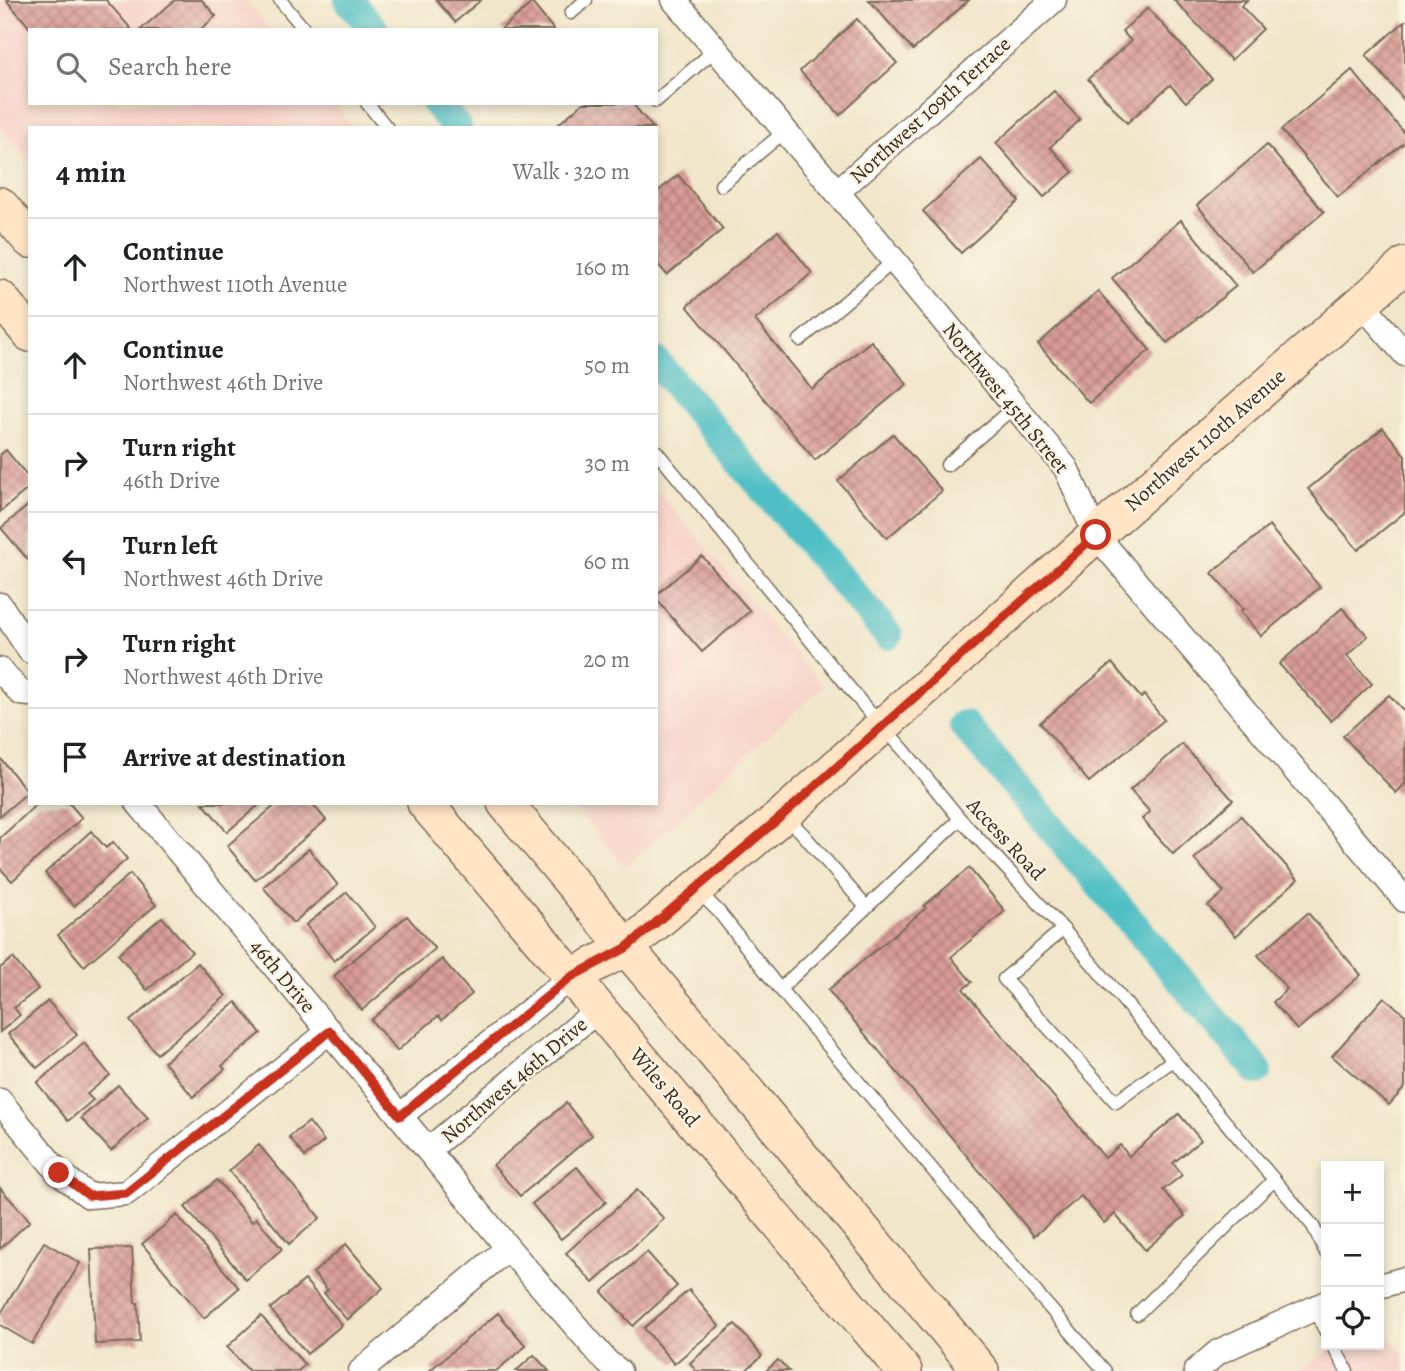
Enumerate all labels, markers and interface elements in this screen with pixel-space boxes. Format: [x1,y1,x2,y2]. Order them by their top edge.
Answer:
search box [28,28,658,105]
street label: Northwest 109th Terrace [843,30,1017,190]
icon: search [52,48,90,86]
text: Search here [108,49,232,84]
text: 4 min [56,152,126,192]
text: Walk · 320 m [513,156,630,187]
text: Continue [123,234,224,269]
icon: ahead [56,248,94,286]
text: 160 m [576,252,630,283]
text: Northwest 110th Avenue [123,269,347,300]
street label: Northwest 45th Street [936,317,1076,479]
text: Continue [123,332,224,367]
icon: ahead [56,346,94,384]
text: 50 m [584,350,630,381]
street label: Northwest 110th Avenue [1119,362,1291,518]
text: Northwest 46th Drive [123,367,323,398]
text: Turn right [123,430,236,465]
icon: right [56,444,94,482]
text: 30 m [584,448,630,479]
text: 46th Drive [123,465,220,496]
route start [1080,519,1111,550]
text: Turn left [123,528,218,563]
icon: left [56,542,94,580]
text: 60 m [583,546,630,577]
text: Northwest 46th Drive [123,563,323,594]
text: Turn right [123,626,236,661]
icon: right [56,640,94,678]
text: 20 m [583,644,630,675]
text: Northwest 46th Drive [123,661,323,692]
icon: arrive [56,738,94,776]
text: Arrive at destination [123,740,346,775]
street label: Access Road [960,791,1052,887]
street label: 46th Drive [244,933,322,1019]
street label: Northwest 46th Drive [435,1010,593,1150]
street label: Wiles Road [623,1041,707,1133]
route end [43,1157,74,1188]
map controls [1321,1161,1384,1350]
button: + [1321,1161,1384,1224]
button: − [1321,1224,1384,1287]
button: locate [1321,1287,1384,1350]

